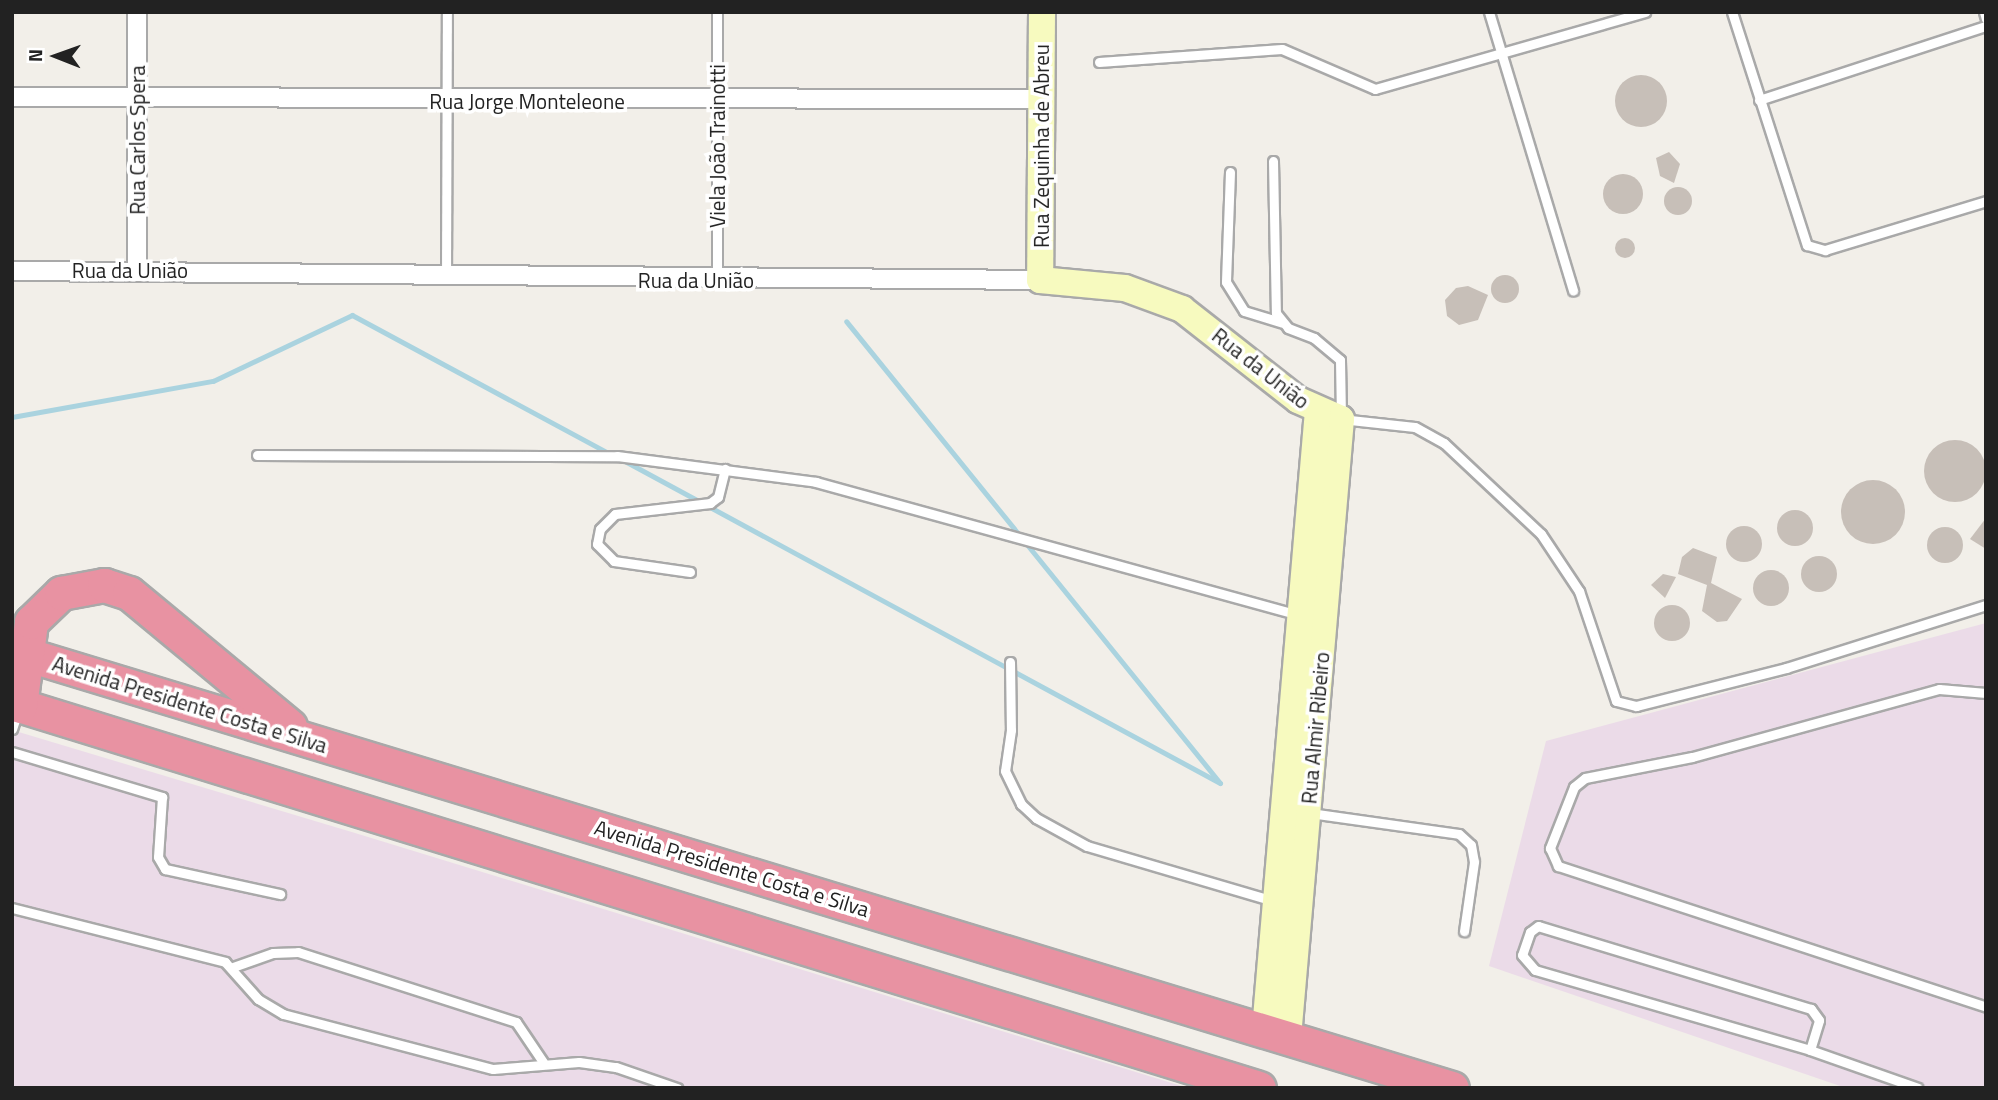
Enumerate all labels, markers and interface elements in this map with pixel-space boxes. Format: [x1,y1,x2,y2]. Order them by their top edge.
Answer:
north arrow [21,21,91,91]
street label: Rua Zequinha de Abreu [1028,44,1054,248]
text: N [20,49,49,62]
street label: Viela João Trainotti [704,64,730,228]
street label: Rua Carlos Spera [124,65,150,215]
street label: Rua Jorge Monteleone [429,88,625,114]
street label: Rua da União [72,257,188,283]
street label: Rua da União [638,267,754,293]
street label: Rua da União [1207,322,1315,414]
street label: Avenida Presidente Costa e Silva [50,650,330,758]
street label: Rua Almir Ribeiro [1296,651,1334,805]
street label: Avenida Presidente Costa e Silva [592,814,872,922]

